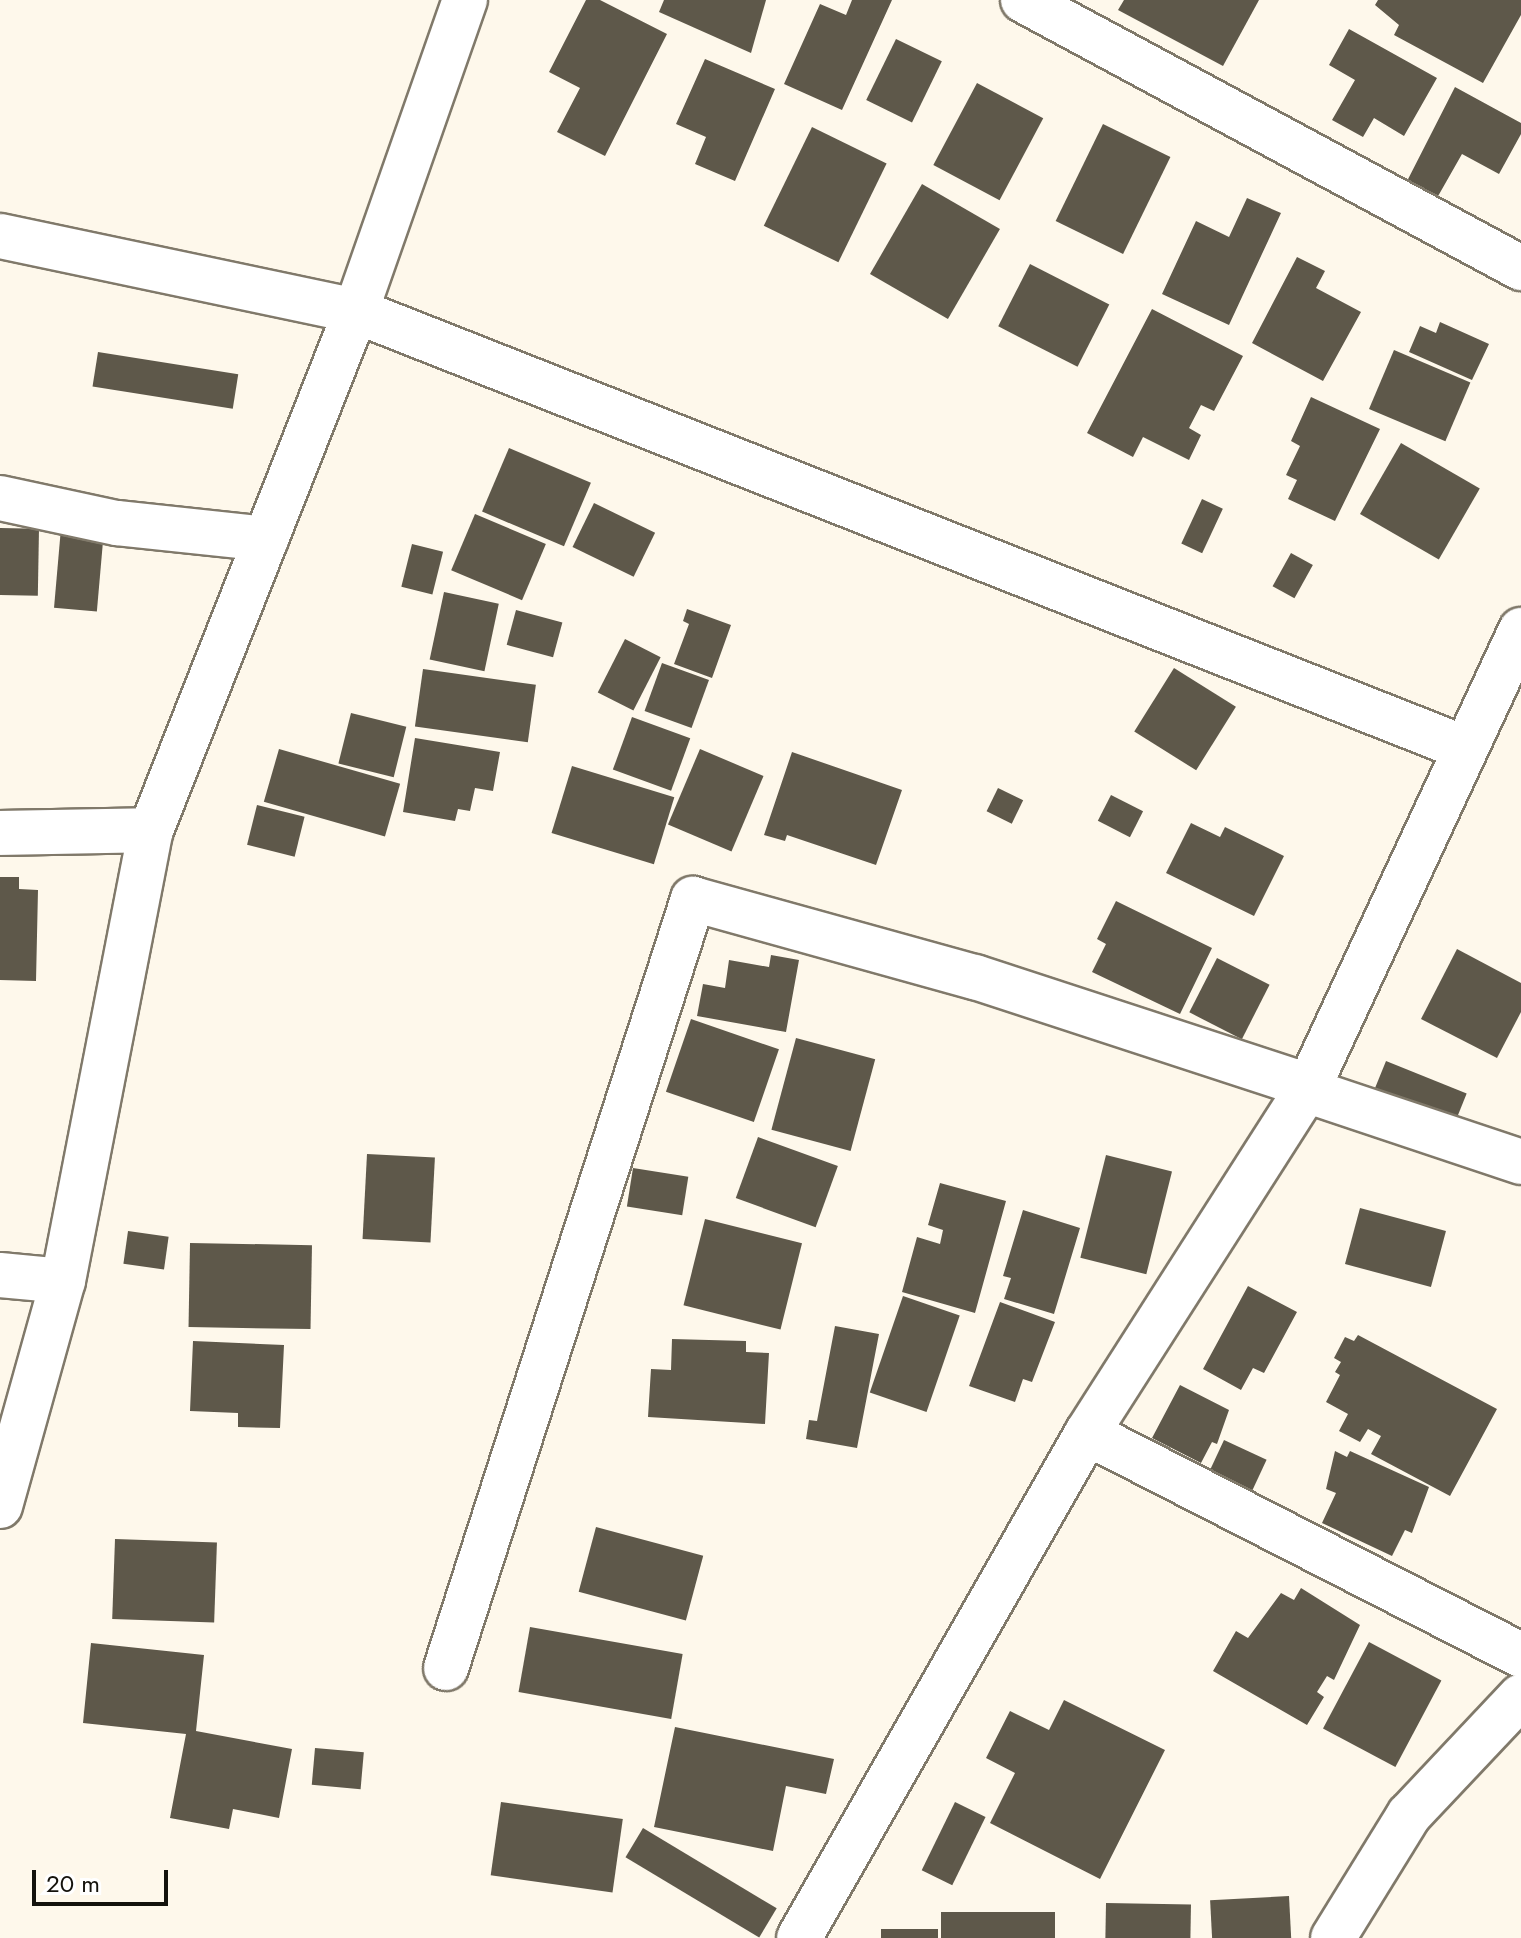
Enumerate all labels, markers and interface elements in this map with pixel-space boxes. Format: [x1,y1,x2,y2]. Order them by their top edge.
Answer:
scale bar [36,1854,172,1904]
text: 20 m [46,1866,100,1901]

